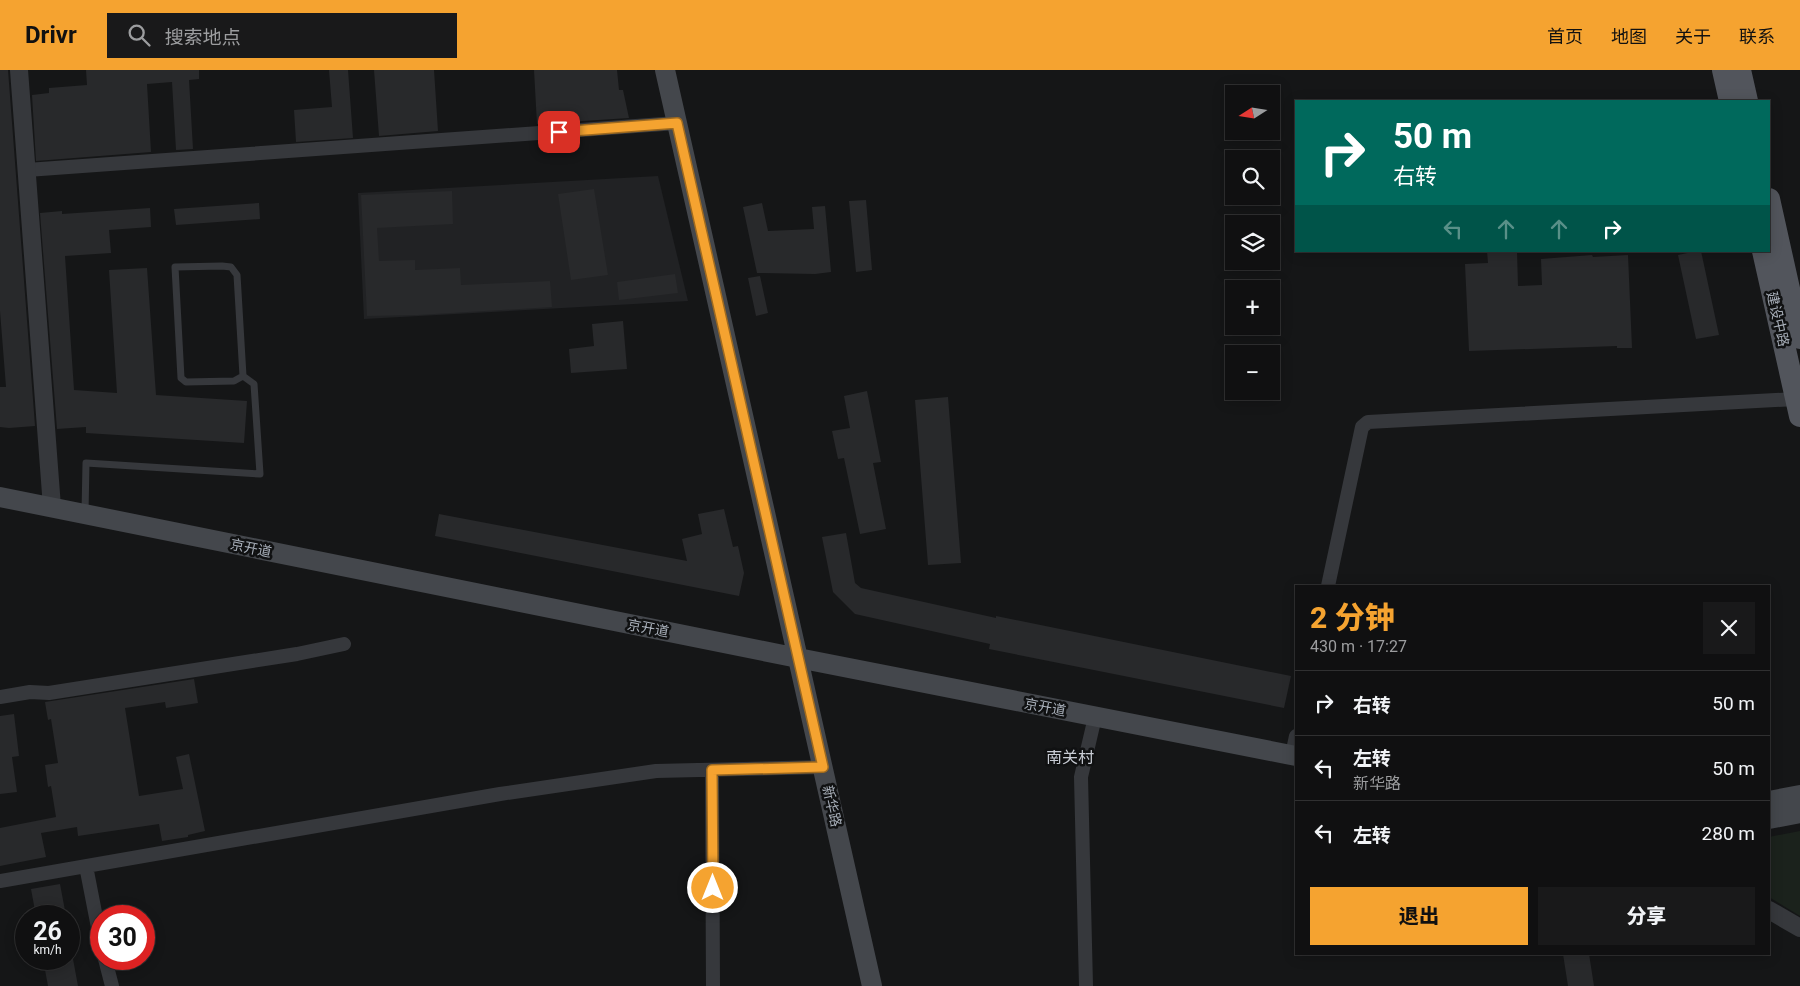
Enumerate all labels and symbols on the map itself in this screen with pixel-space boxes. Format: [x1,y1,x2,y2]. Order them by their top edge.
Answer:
north arrow [1225,85,1280,140]
pin [538,111,580,153]
street label: 建设中路 [1764,290,1792,348]
street label: 京开道 [229,536,273,560]
street label: 京开道 [626,616,670,640]
street label: 京开道 [1023,695,1067,719]
district label: 南关村 [1046,748,1094,767]
street label: 新华路 [819,784,845,828]
position arrow [686,861,738,913]
speed limit sign: 30 [90,905,155,970]

